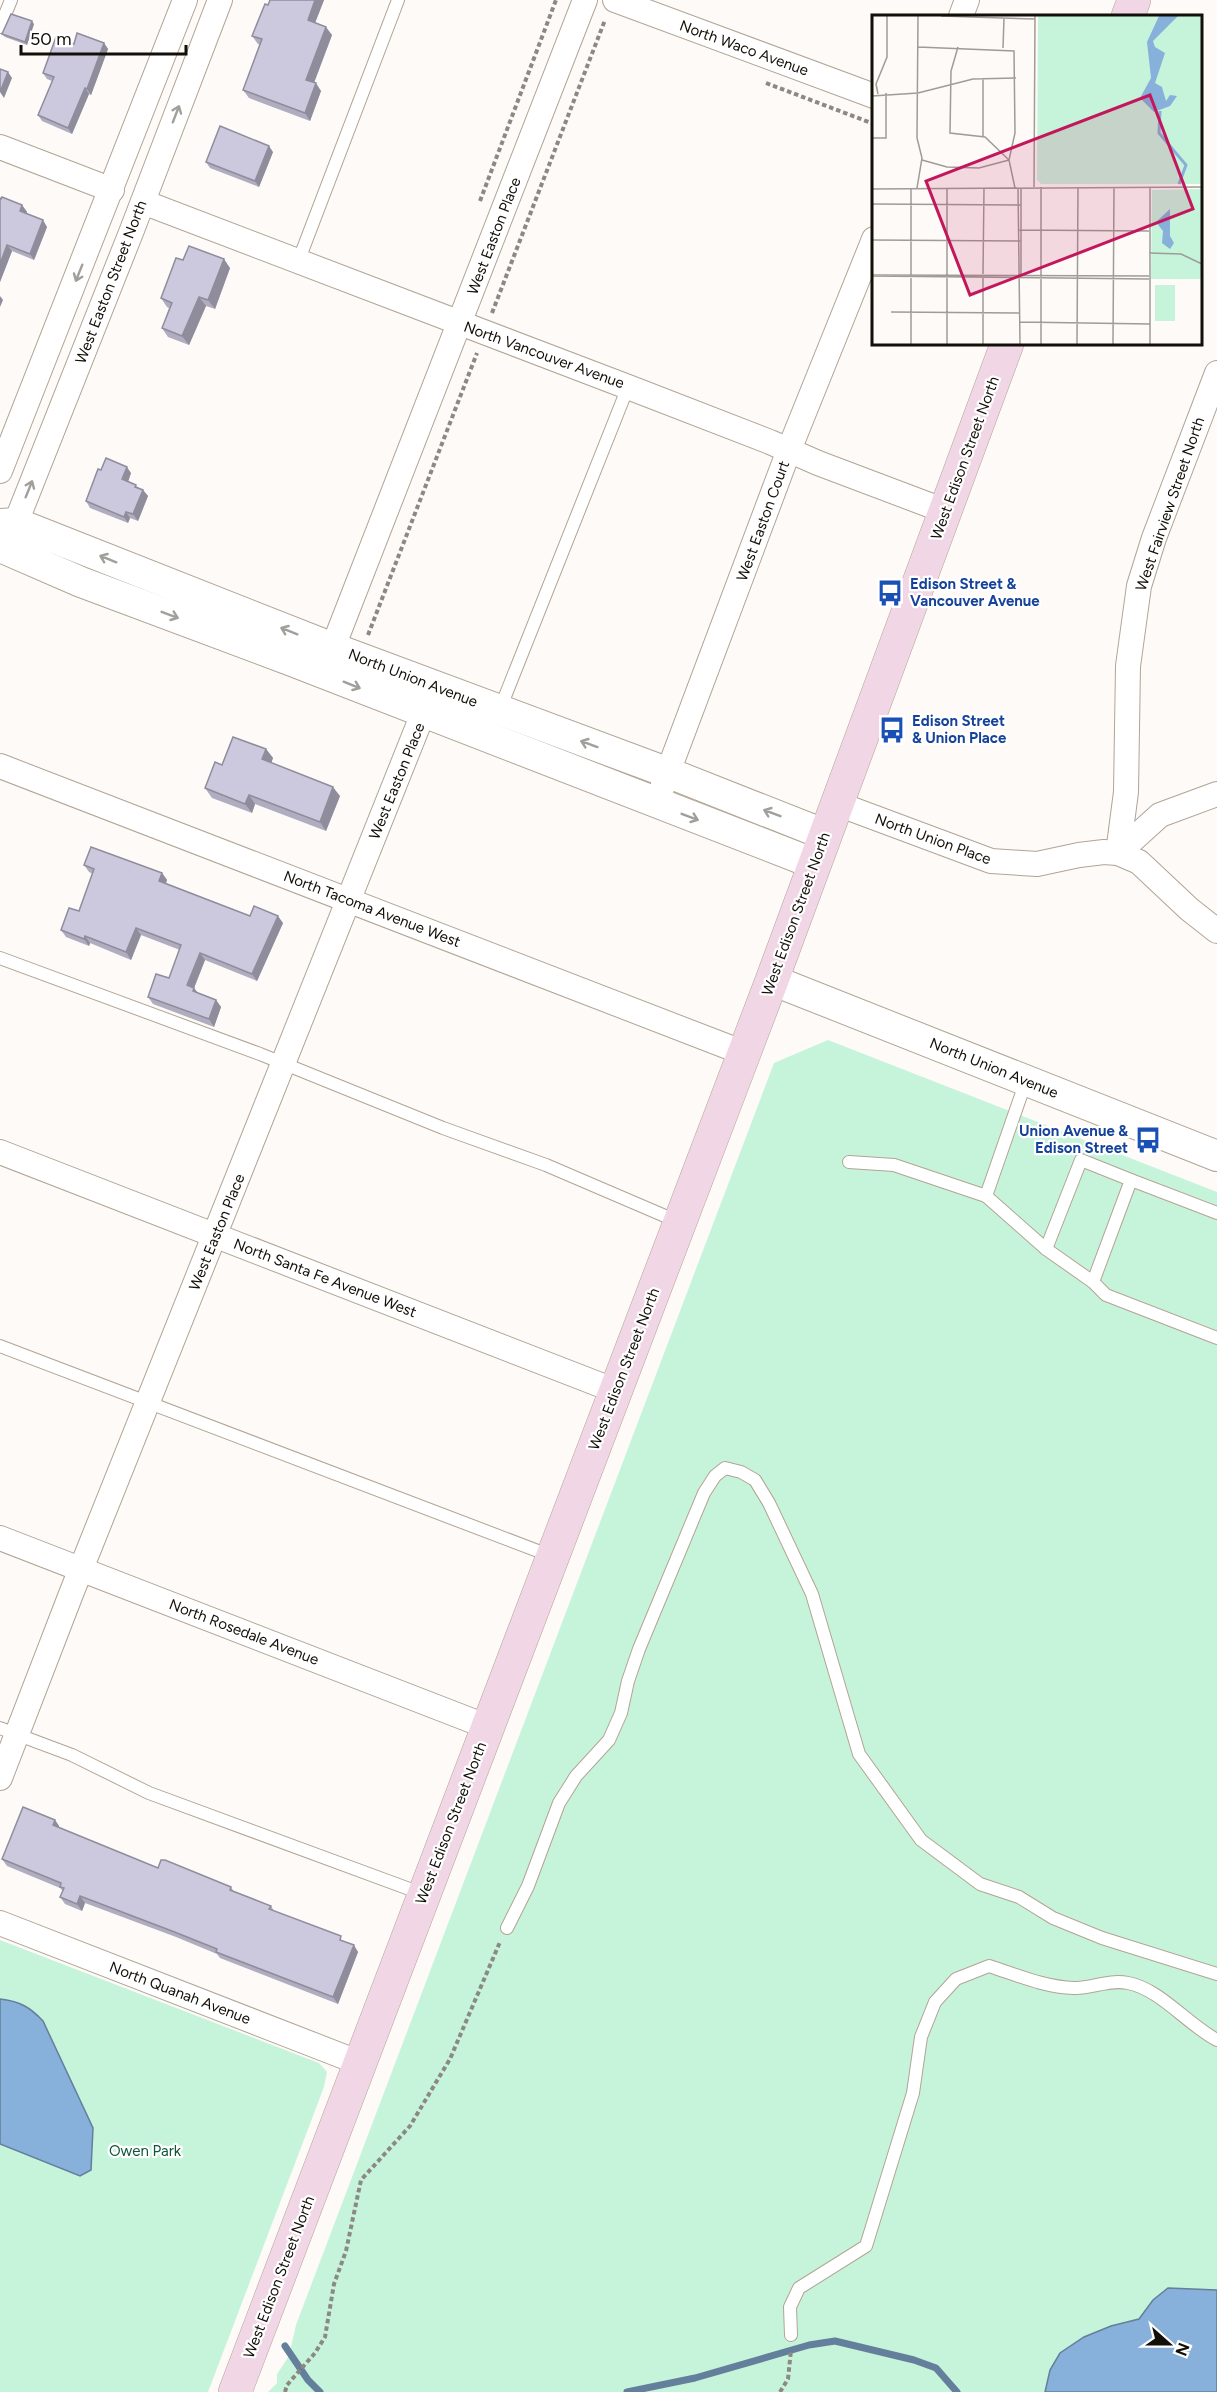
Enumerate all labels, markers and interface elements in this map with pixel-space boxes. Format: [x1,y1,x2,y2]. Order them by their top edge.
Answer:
inset map [872,15,1202,345]
street label: North Waco Avenue [677,16,811,80]
scale bar [21,18,186,56]
text: 50 m [30,28,72,50]
one-way arrow [172,105,183,124]
street label: West Easton Place [463,175,525,297]
street label: West Easton Street North [72,198,150,366]
one-way arrow [72,263,83,282]
street label: North Vancouver Avenue [461,318,627,392]
street label: West Edison Street North [927,374,1003,542]
street label: West Fairview Street North [1132,415,1208,593]
street label: West Easton Court [733,458,793,584]
one-way arrow [25,480,36,499]
one-way arrow [99,553,117,564]
place label: Edison Street & Vancouver Avenue [910,575,1040,610]
bus stop icon: Edison Street & Vancouver Avenue [875,578,905,608]
one-way arrow [160,610,179,621]
one-way arrow [280,625,299,636]
street label: North Union Avenue [346,645,480,711]
one-way arrow [343,680,361,691]
place label: Edison Street & Union Place [912,712,1007,747]
bus stop icon: Edison Street & Union Place [877,715,907,745]
street label: West Easton Place [365,720,429,842]
one-way arrow [580,738,599,749]
one-way arrow [763,807,781,818]
street label: North Union Place [872,810,994,868]
one-way arrow [680,812,699,823]
street label: West Edison Street North [758,830,834,998]
street label: North Tacoma Avenue West [281,867,463,951]
street label: North Union Avenue [927,1034,1061,1102]
place label: Union Avenue & Edison Street [1019,1122,1128,1157]
bus stop icon: Union Avenue & Edison Street [1133,1125,1163,1155]
street label: West Easton Place [185,1171,249,1293]
street label: North Santa Fe Avenue West [231,1235,419,1321]
street label: West Edison Street North [585,1285,663,1453]
street label: North Rosedale Avenue [167,1595,321,1669]
street label: West Edison Street North [412,1739,490,1907]
street label: North Quanah Avenue [107,1958,253,2028]
park label: Owen Park [109,2142,182,2160]
street label: West Edison Street North [240,2193,318,2361]
north arrow [1139,2314,1199,2374]
text: N [1171,2340,1194,2358]

